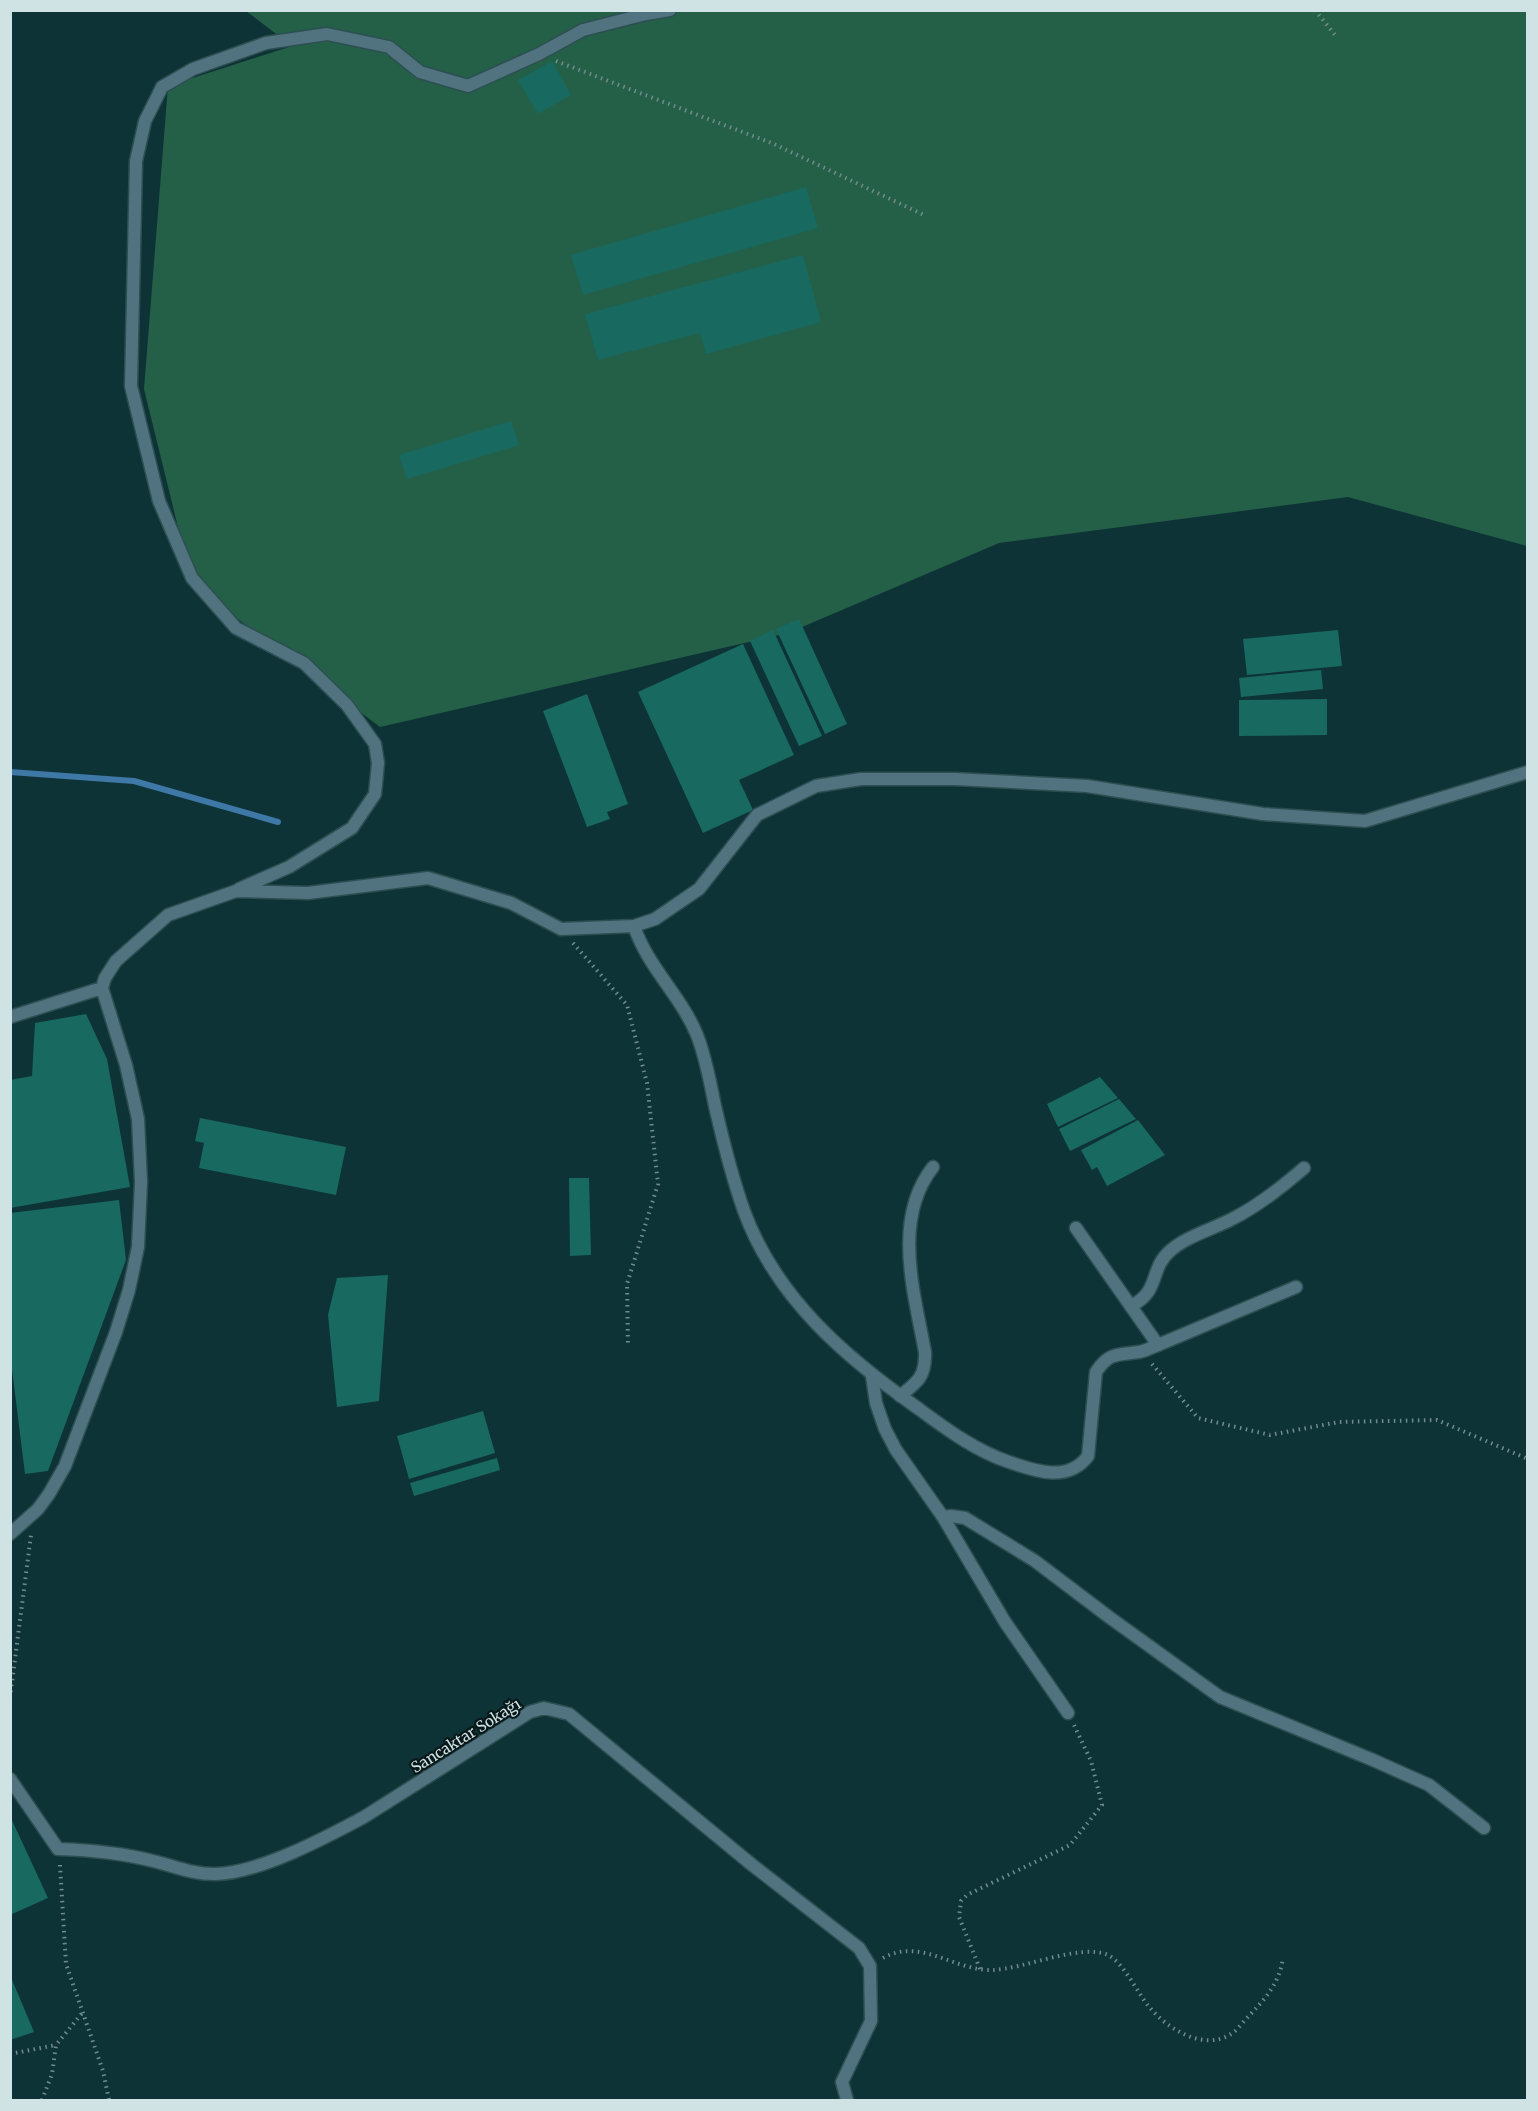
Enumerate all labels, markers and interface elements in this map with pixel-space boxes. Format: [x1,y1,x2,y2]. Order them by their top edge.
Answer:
street label: Sancaktar Sokağı [407,1694,524,1777]

